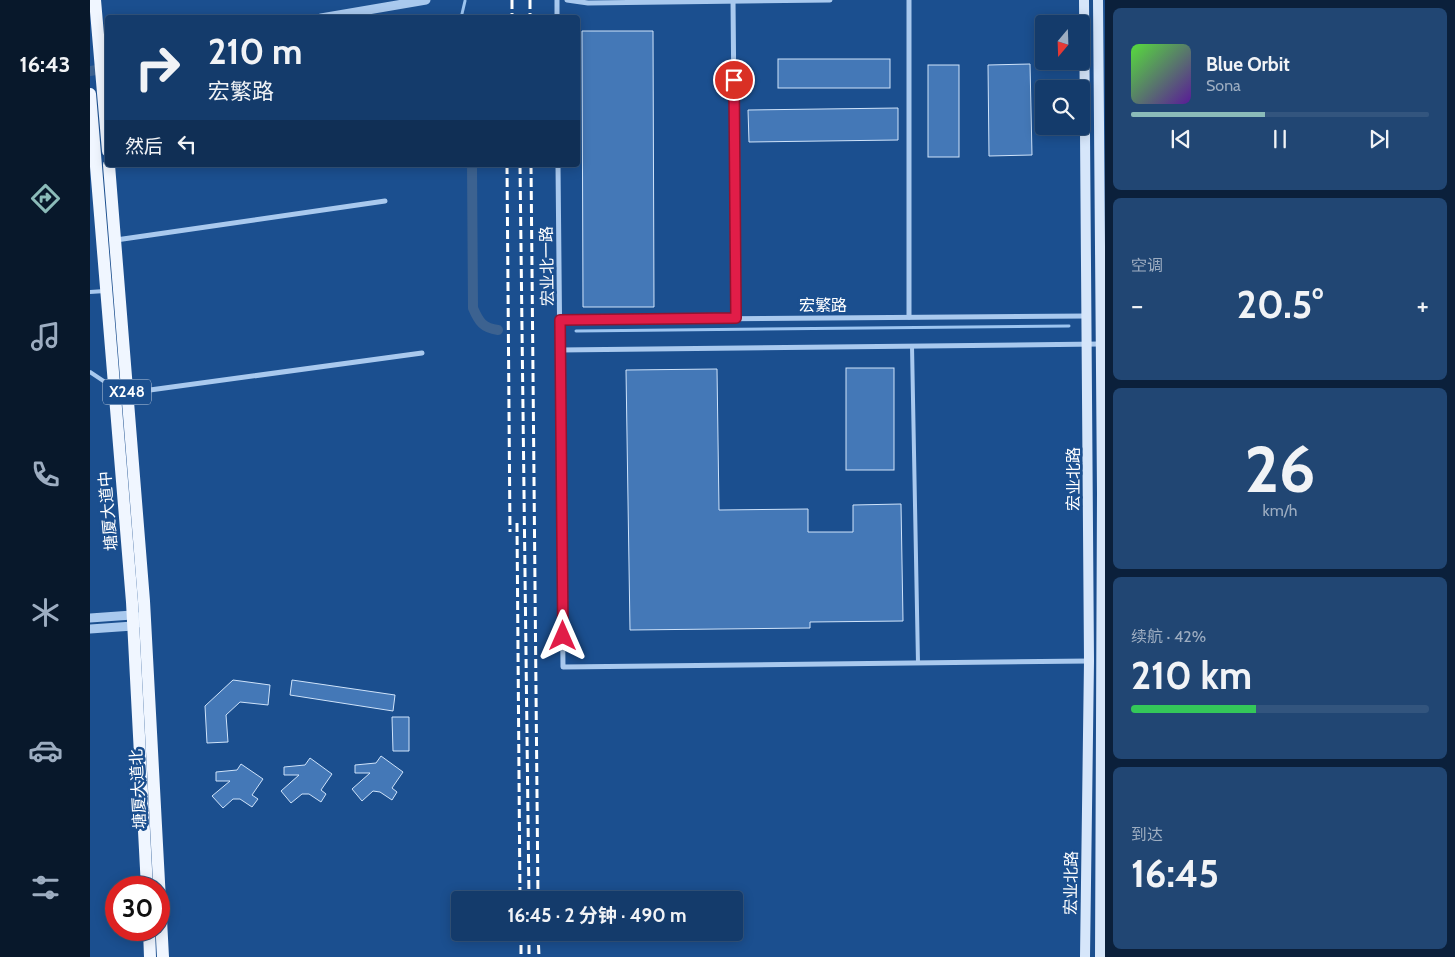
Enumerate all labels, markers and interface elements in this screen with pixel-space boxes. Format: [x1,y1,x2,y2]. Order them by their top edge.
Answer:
north arrow [1035,15,1090,70]
map controls [1035,15,1090,135]
text: 210 m [208,30,302,73]
icon: right [125,35,190,100]
text: 16:43 [20,51,70,78]
text: Blue Orbit [1206,53,1290,76]
pin [713,59,755,101]
icon: arrive [720,66,748,94]
text: Sona [1206,76,1241,95]
text: 宏繁路 [208,78,274,105]
button: search [1035,80,1090,135]
icon: previous [1167,125,1195,153]
icon: pause [1266,125,1294,153]
icon: next [1365,125,1393,153]
icon: left [173,130,201,158]
text: 然后 [125,135,163,158]
icon: directions [28,181,63,216]
street label: 宏业北一路 [537,226,557,306]
text: 空调 [1131,256,1163,275]
text: 20.5° [1237,281,1323,328]
text: − [1131,288,1143,322]
text: + [1417,288,1429,322]
street label: 宏繁路 [799,296,847,315]
icon: music [28,319,63,354]
road number: X248 [103,380,151,404]
text: 26 [1245,429,1315,508]
street label: 宏业北路 [1064,447,1083,511]
icon: phone [28,457,63,492]
street label: 塘厦大道中 [95,470,121,552]
text: km/h [1262,501,1298,520]
icon: climate [28,595,63,630]
position arrow [536,609,588,661]
text: 续航 · 42% [1131,627,1206,646]
text: 210 km [1131,652,1252,699]
icon: car [28,733,63,768]
street label: 塘厦大道北 [126,749,150,829]
text: 到达 [1131,825,1163,844]
text: 16:45 [1131,850,1219,897]
street label: 宏业北路 [1061,851,1081,915]
icon: filters [28,870,63,905]
speed limit sign: 30 [105,876,170,941]
text: 16:45 · 2 分钟 · 490 m [508,904,686,927]

